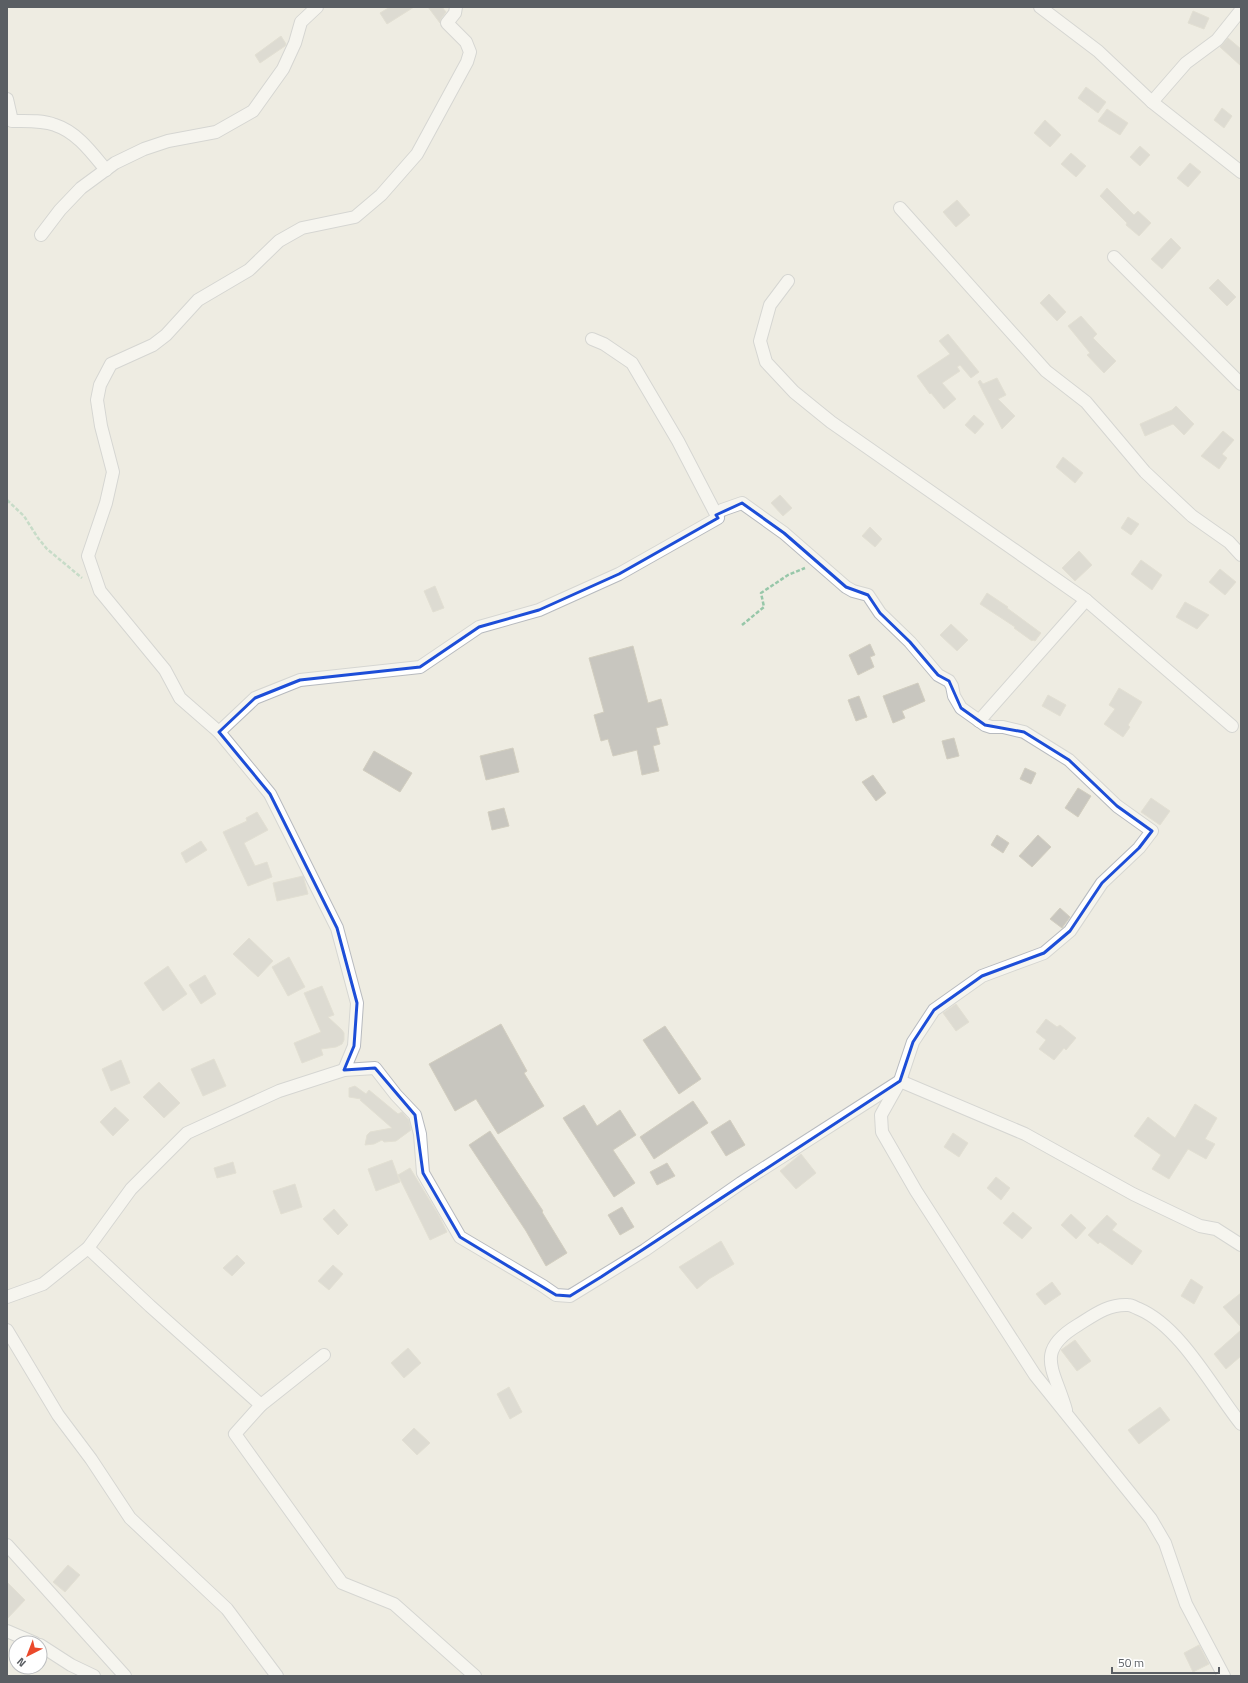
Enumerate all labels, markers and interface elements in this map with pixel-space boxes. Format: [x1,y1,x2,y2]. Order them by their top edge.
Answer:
north arrow [8,1635,48,1675]
scale bar [1112,1649,1219,1675]
text: 50 m [1118,1653,1144,1672]
text: N [13,1654,29,1671]

